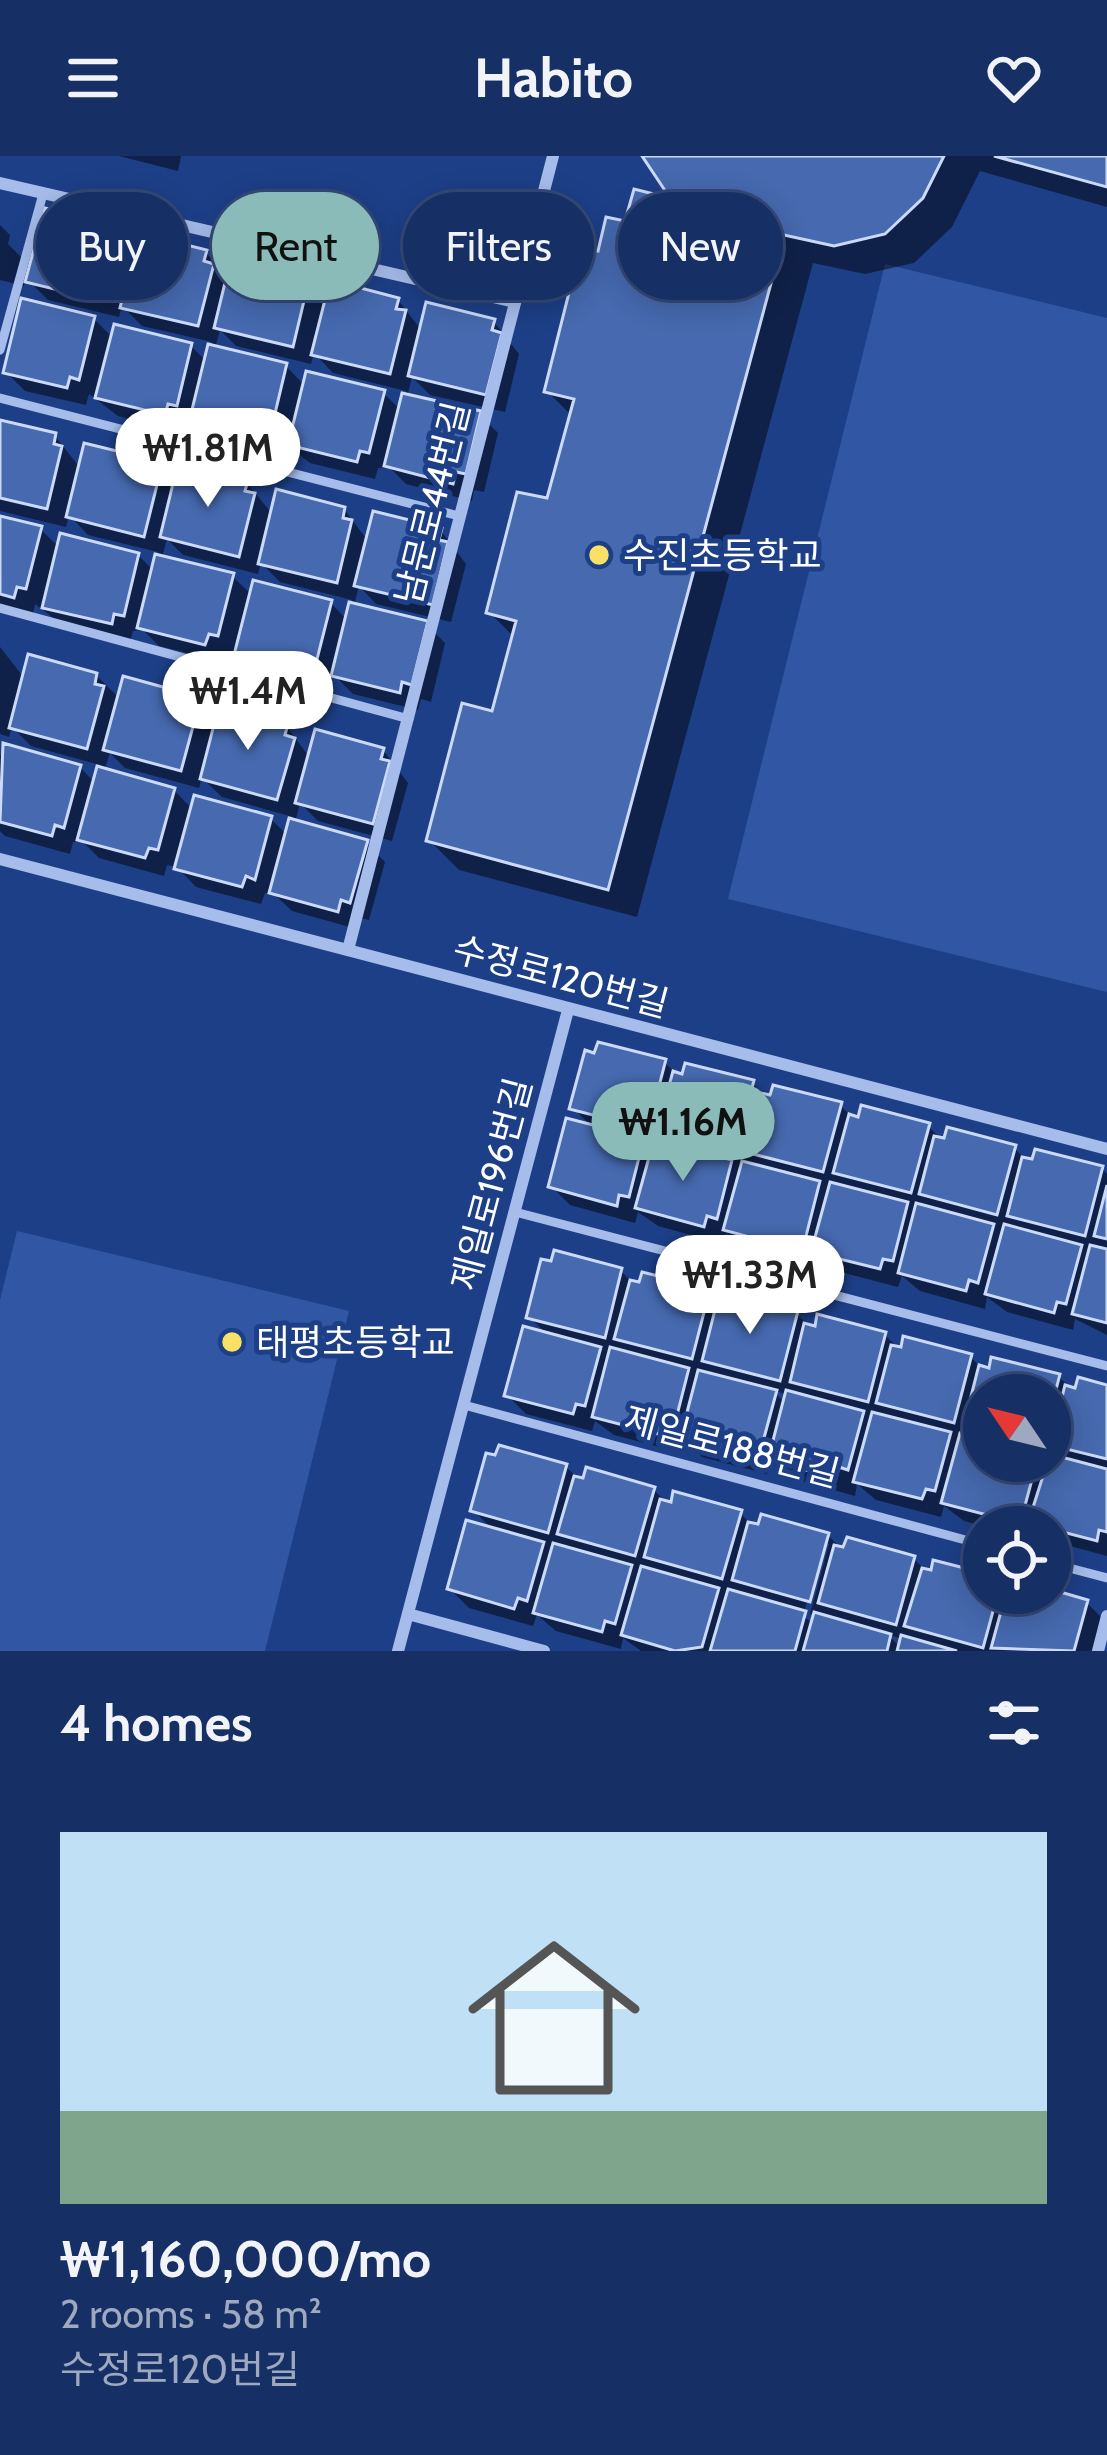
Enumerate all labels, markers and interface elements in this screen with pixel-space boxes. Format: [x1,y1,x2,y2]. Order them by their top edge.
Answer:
icon: menu [60,45,126,111]
text: Habito [474,45,633,111]
icon: heart [981,45,1047,111]
chip: Buy [36,192,188,300]
chip: Rent [212,192,379,300]
chip: Filters [403,192,594,300]
chip: New [618,192,783,300]
street label: 남문로44번길 [386,397,478,609]
pin: ₩1.81M [110,408,306,510]
text: ₩1.81M [142,423,274,471]
place label: 수진초등학교 [623,533,822,577]
marker: 수진초등학교 [586,542,612,568]
pin: ₩1.4M [164,651,332,753]
text: ₩1.4M [189,666,307,714]
street label: 수정로120번길 [448,926,674,1026]
street label: 제일로196번길 [442,1073,540,1295]
pin: ₩1.16M [585,1082,781,1184]
text: ₩1.16M [619,1097,747,1145]
pin: ₩1.33M [652,1235,848,1337]
text: ₩1.33M [682,1250,818,1298]
place label: 태평초등학교 [256,1320,455,1364]
marker: 태평초등학교 [219,1329,245,1355]
north arrow [963,1374,1071,1482]
map controls [963,1374,1071,1614]
street label: 제일로188번길 [620,1396,844,1496]
button: locate [963,1506,1071,1614]
icon: filters [981,1690,1047,1756]
text: 4 homes [60,1692,252,1754]
icon: home [446,1910,662,2126]
text: ₩1,160,000/mo [60,2228,431,2290]
text: 2 rooms · 58 m² [60,2290,322,2338]
text: 수정로120번길 [60,2345,300,2393]

